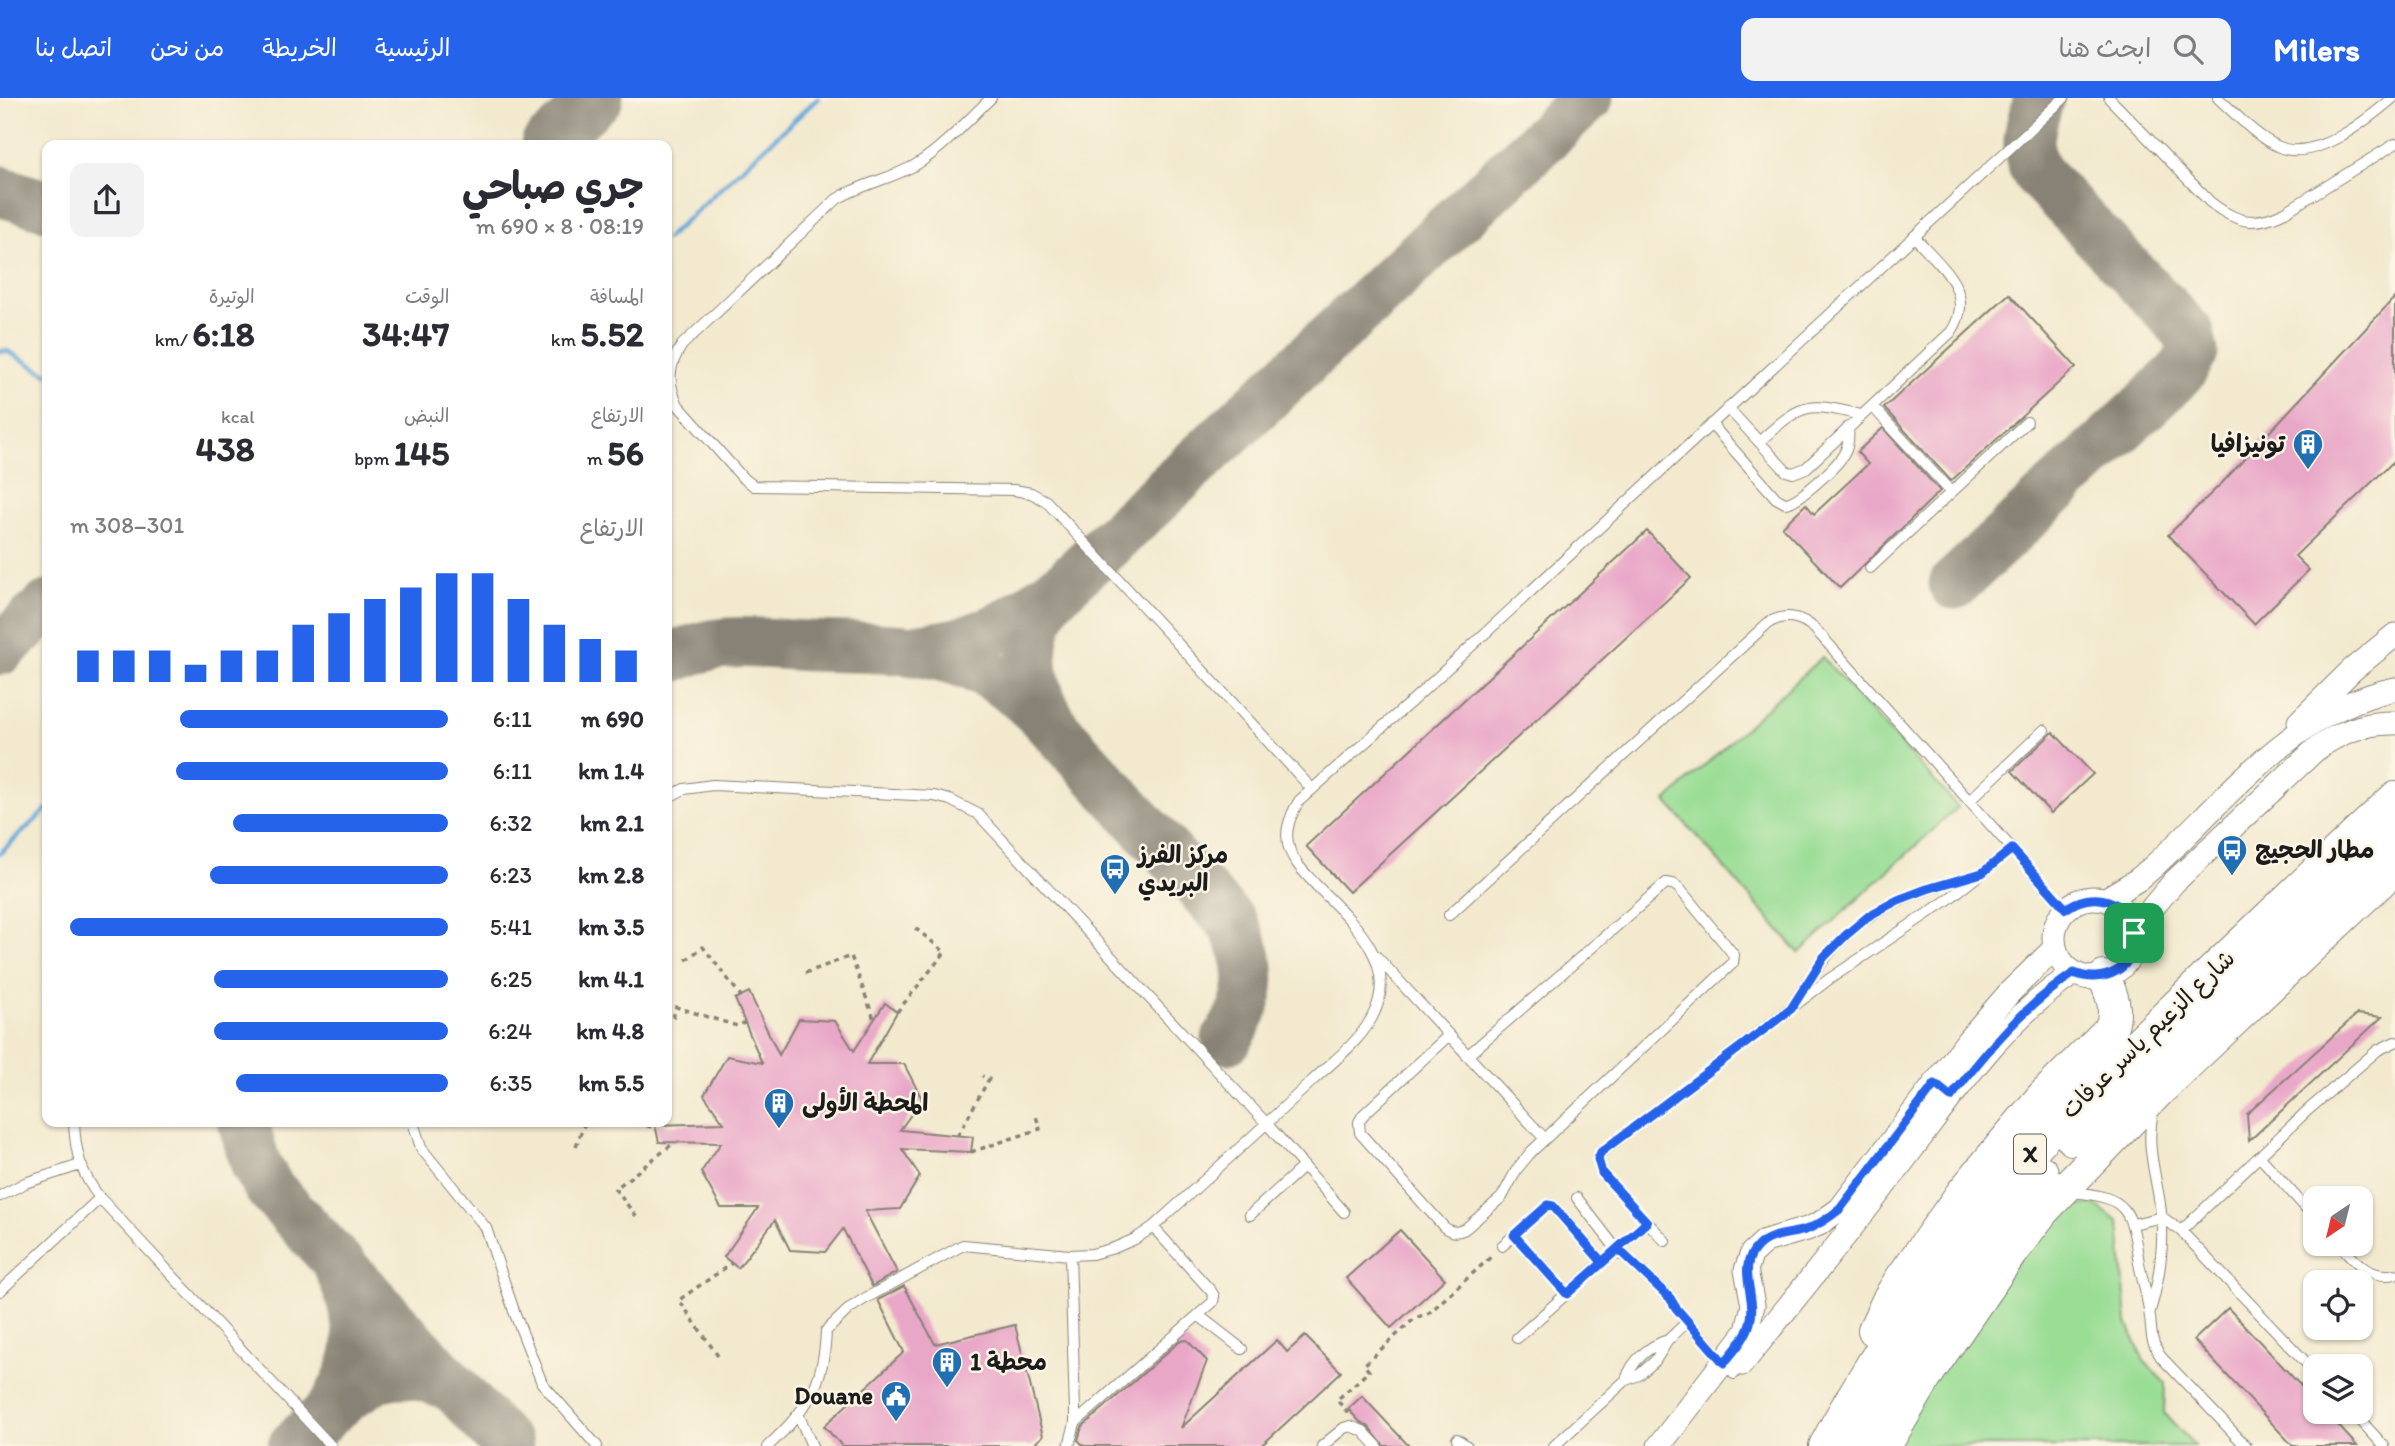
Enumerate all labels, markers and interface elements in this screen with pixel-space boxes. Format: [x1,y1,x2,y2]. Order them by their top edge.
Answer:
search box [1741,18,2231,81]
icon: search [2169,30,2207,68]
text: Milers [2273,30,2360,69]
text: ابحث هنا [2059,32,2151,64]
text: اتصل بنا [35,33,112,62]
text: من نحن [150,33,224,62]
text: الخريطة [262,33,337,62]
text: الرئيسية [375,33,450,62]
button: share [70,163,144,237]
text: جري صباحي [462,163,644,209]
text: 08:19 · 8 × 690 m [476,212,644,240]
text: الوتيرة [209,285,255,308]
text: الوقت [405,285,449,308]
text: المسافة [590,285,644,308]
text: 6:18 [192,313,255,355]
text: 34:47 [362,313,449,355]
text: 5.52 [580,313,644,355]
text: /km [155,328,192,351]
text: km [551,328,580,351]
text: النبض [404,404,449,427]
text: الارتفاع [591,404,644,427]
text: kcal [221,405,255,428]
building icon: تونيزافيا [2291,427,2325,471]
text: 438 [195,428,255,470]
place label: تونيزافيا [2211,429,2286,459]
text: 145 [394,432,449,474]
text: 56 [607,432,644,474]
text: bpm [354,447,394,470]
text: m [587,447,607,470]
text: 301–308 m [70,511,184,539]
text: الارتفاع [580,514,644,542]
text: 6:11 [493,705,532,733]
text: 690 m [581,705,644,733]
text: 6:11 [493,757,532,785]
text: 1.4 km [578,757,644,785]
text: 6:32 [490,809,532,837]
text: 2.1 km [580,809,644,837]
bus stop icon: مطار الحجيج [2215,833,2249,877]
place label: مطار الحجيج [2255,835,2375,865]
place label: مركز الفرز البريدي [1136,840,1228,901]
bus stop icon: مركز الفرز البريدي [1098,852,1132,896]
text: 6:23 [490,861,532,889]
text: 2.8 km [578,861,644,889]
pin [2104,903,2164,963]
text: 5:41 [490,913,532,941]
text: 3.5 km [578,913,644,941]
icon: arrive [2115,914,2153,952]
street label: شارع الزعيم ياسر عرفات [2055,943,2243,1127]
text: 6:25 [490,965,532,993]
text: 4.1 km [578,965,644,993]
text: 6:24 [488,1017,532,1045]
text: 4.8 km [576,1017,644,1045]
text: 6:35 [490,1069,532,1097]
text: 5.5 km [579,1069,644,1097]
building icon: المحطة الأولى [762,1086,796,1130]
place label: المحطة الأولى [802,1086,929,1119]
road number: X [2014,1134,2046,1174]
north arrow [2303,1186,2373,1256]
map controls [2303,1186,2373,1424]
button: locate [2303,1270,2373,1340]
building icon: محطة 1 [930,1345,964,1389]
place label: محطة 1 [970,1347,1047,1376]
button: layers [2303,1354,2373,1424]
public building icon: Douane [879,1379,913,1423]
place label: Douane [794,1381,873,1410]

